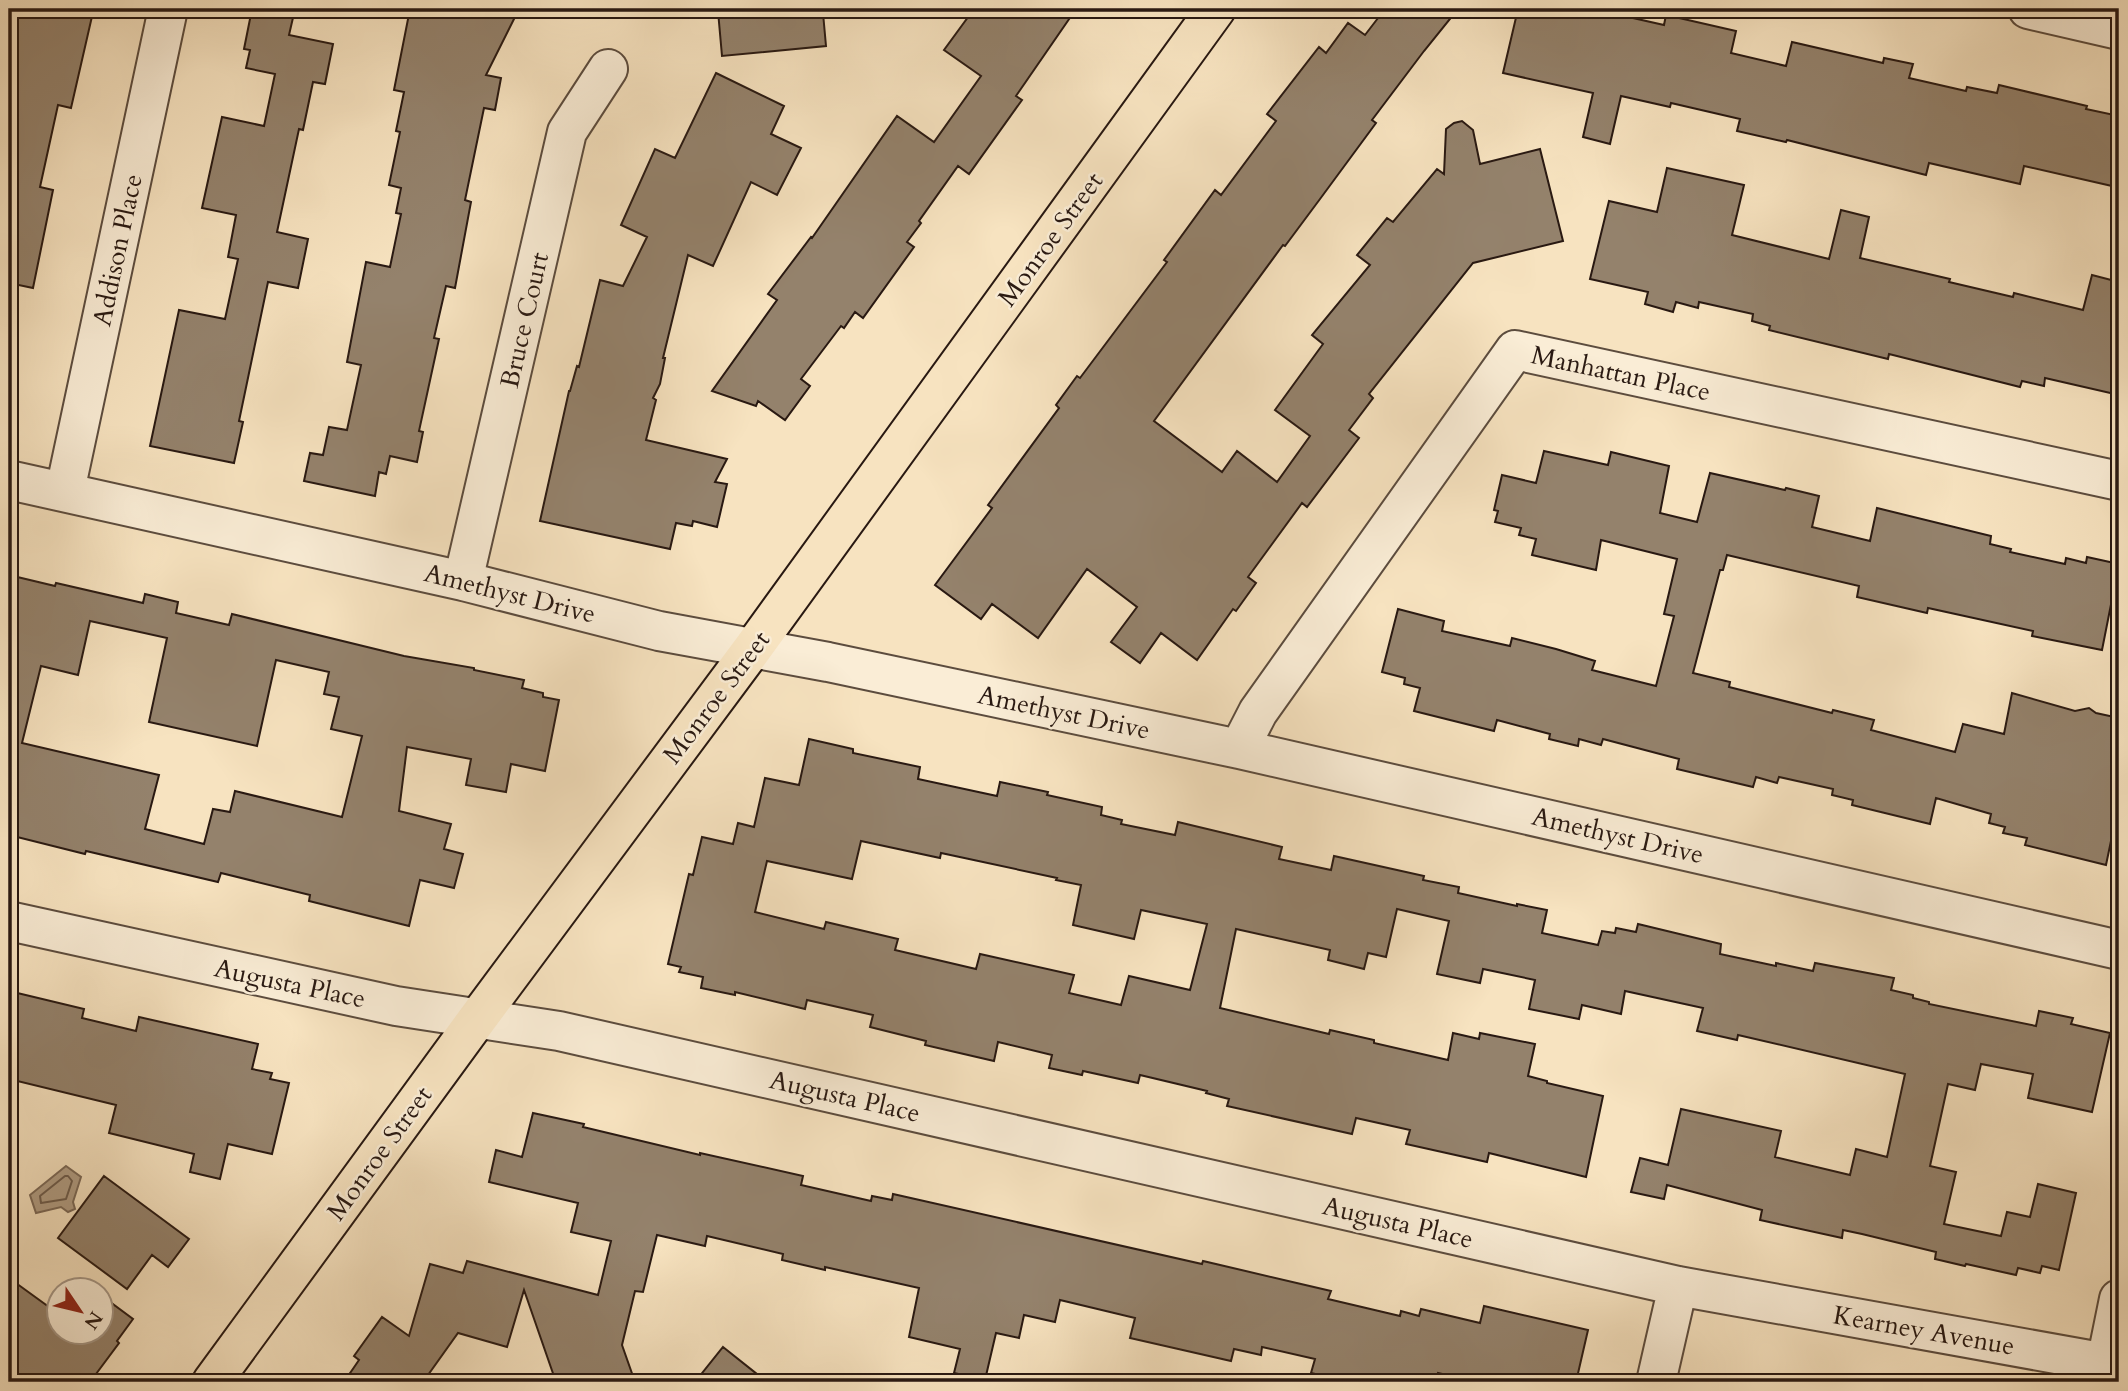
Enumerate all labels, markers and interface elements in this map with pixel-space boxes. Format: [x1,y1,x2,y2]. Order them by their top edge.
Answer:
street label: Monroe Street [990,165,1111,314]
street label: Addison Place [84,171,151,329]
street label: Bruce Court [492,249,557,391]
street label: Manhattan Place [1528,337,1714,410]
street label: Amethyst Drive [421,555,599,632]
street label: Monroe Street [655,624,778,771]
street label: Amethyst Drive [975,677,1153,748]
street label: Amethyst Drive [1529,799,1707,872]
street label: Augusta Place [211,950,369,1017]
street label: Augusta Place [766,1062,924,1131]
street label: Monroe Street [319,1079,440,1228]
street label: Augusta Place [1319,1188,1477,1257]
north arrow [46,1276,116,1346]
street label: Kearney Avenue [1831,1297,2017,1364]
text: N [77,1306,108,1335]

